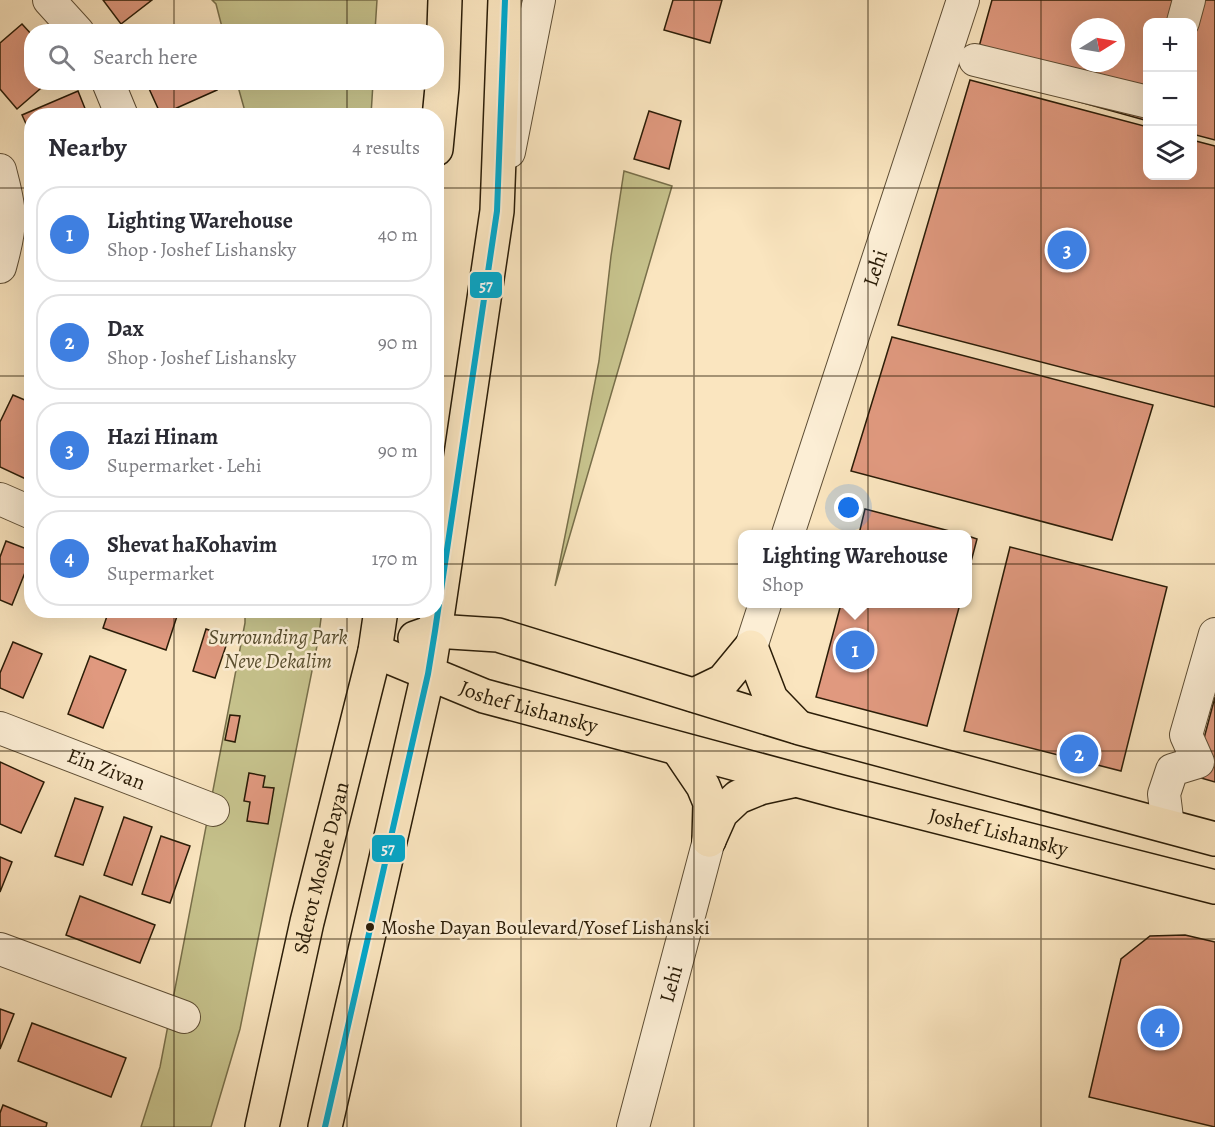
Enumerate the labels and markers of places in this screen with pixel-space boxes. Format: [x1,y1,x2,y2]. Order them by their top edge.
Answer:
pin: 3 [1048,228,1086,272]
pin: 1 [836,628,874,672]
pin: 2 [1060,732,1098,777]
place label: Moshe Dayan Boulevard/Yosef Lishanski [381,914,710,941]
marker: Moshe Dayan Boulevard/Yosef Lishanski [364,921,376,933]
pin: 4 [1140,1006,1180,1050]

